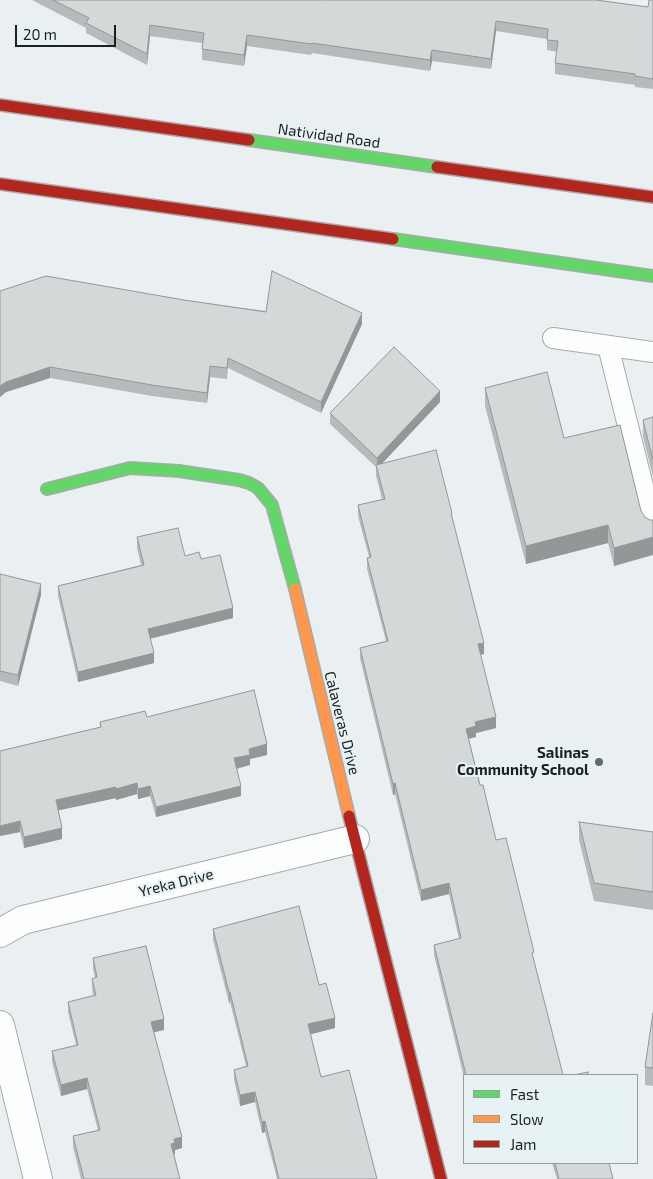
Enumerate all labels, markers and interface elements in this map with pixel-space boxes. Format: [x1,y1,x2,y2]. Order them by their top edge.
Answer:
scale bar [18,15,119,47]
text: 20 m [23,25,57,43]
street label: Natividad Road [277,120,381,152]
street label: Calaveras Drive [320,669,364,777]
place label: Salinas Community School [457,744,589,779]
marker: Salinas Community School [593,756,605,768]
street label: Yreka Drive [137,865,215,901]
legend [463,1074,638,1164]
text: Fast [510,1085,539,1103]
text: Slow [510,1110,544,1128]
text: Jam [510,1135,536,1153]

